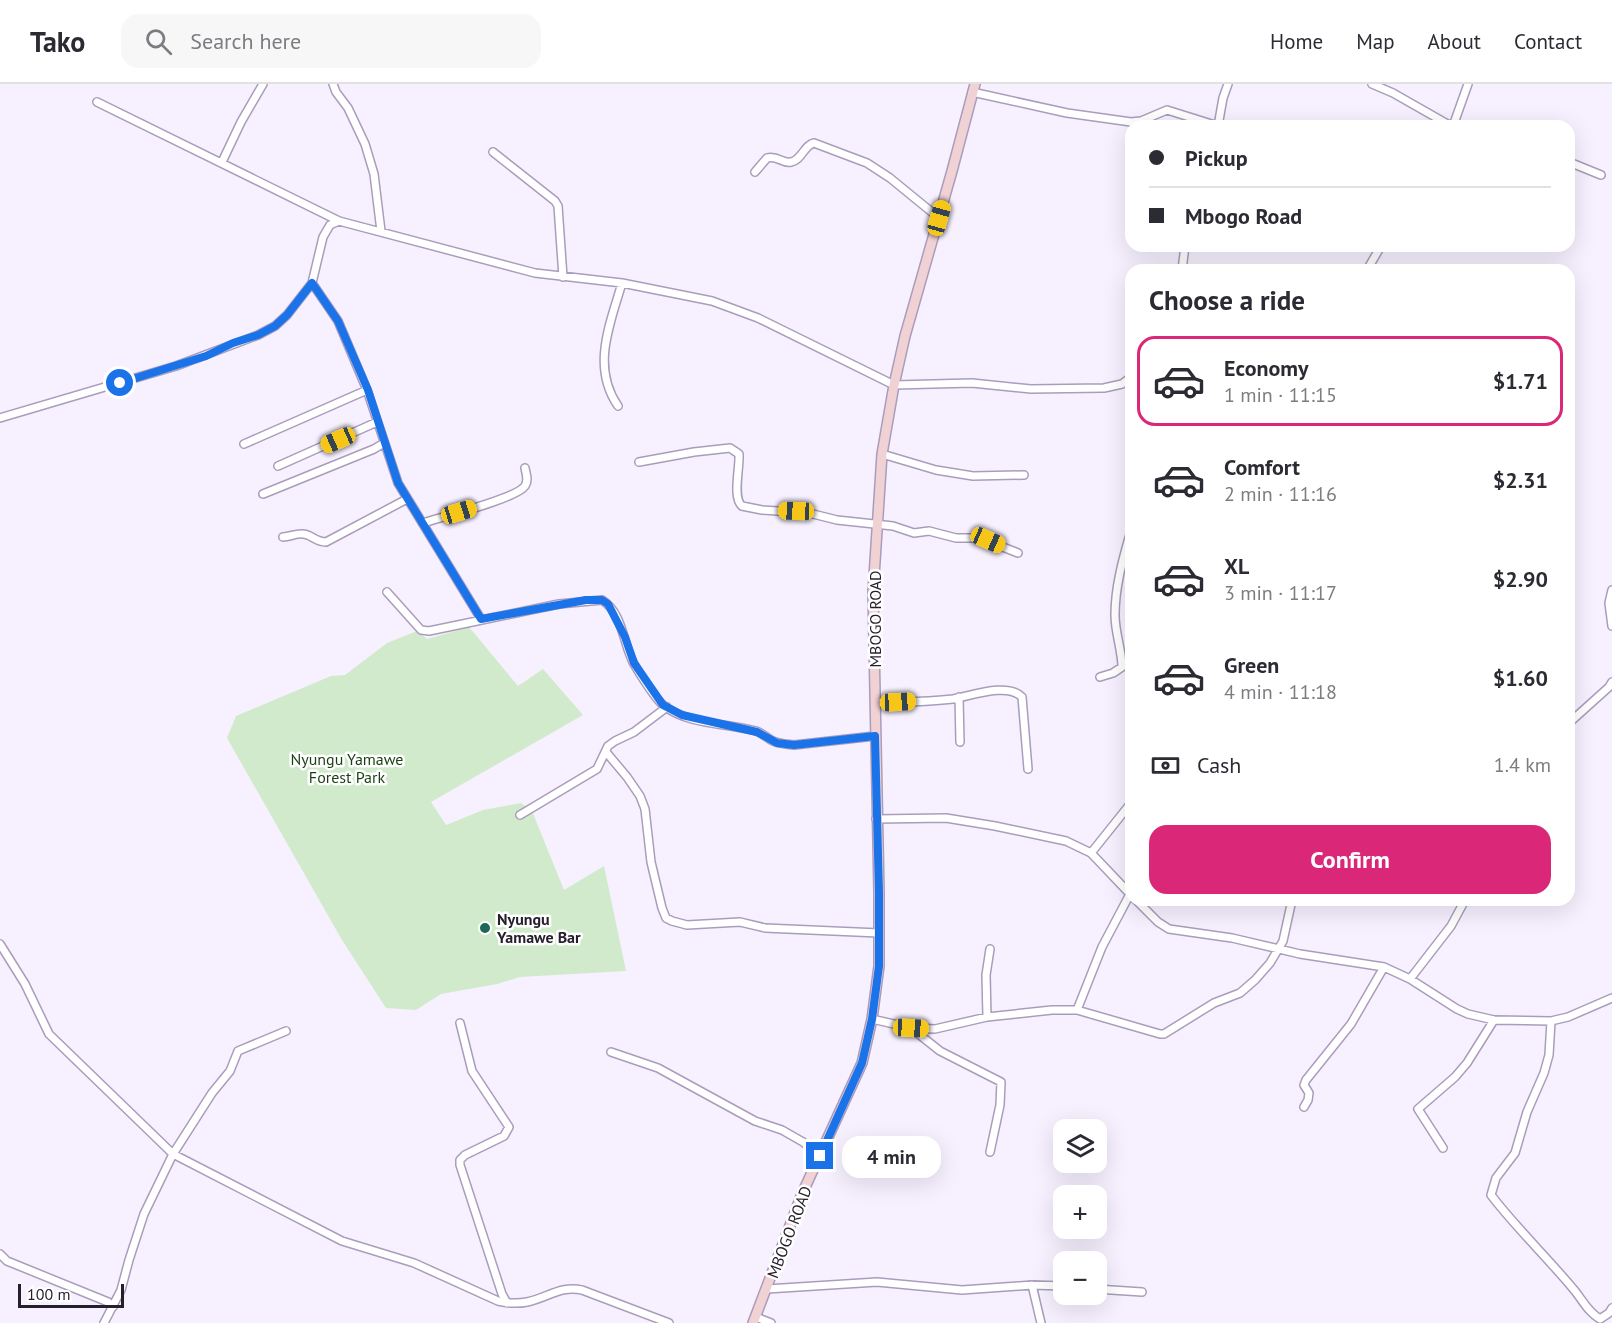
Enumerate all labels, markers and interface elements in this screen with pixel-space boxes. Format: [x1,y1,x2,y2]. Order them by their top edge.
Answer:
search box [121,14,541,68]
text: Tako [30,23,85,60]
icon: search [142,25,175,58]
text: Search here [190,27,301,55]
text: Home [1270,28,1323,55]
text: Map [1356,28,1395,55]
text: About [1428,28,1481,55]
text: Contact [1514,28,1582,55]
text: Pickup [1185,144,1248,172]
car [925,198,953,238]
text: Mbogo Road [1185,202,1302,230]
text: Choose a ride [1149,283,1305,317]
icon: car [1152,354,1206,408]
text: Economy [1224,354,1308,382]
text: $1.71 [1493,367,1548,395]
route start [106,369,133,396]
text: 1 min · 11:15 [1224,382,1337,408]
car [318,424,358,456]
icon: car [1152,453,1206,507]
text: Comfort [1224,453,1300,481]
text: $2.31 [1493,466,1548,494]
text: 2 min · 11:16 [1224,481,1337,507]
car [439,498,479,526]
car [778,501,814,521]
car [968,524,1008,556]
icon: car [1152,552,1206,606]
text: XL [1224,552,1249,580]
text: $2.90 [1493,565,1548,593]
street label: MBOGO ROAD [865,570,885,668]
text: 3 min · 11:17 [1224,580,1337,606]
icon: car [1152,651,1206,705]
text: Green [1224,651,1279,679]
text: $1.60 [1493,664,1548,692]
text: 4 min · 11:18 [1224,679,1337,705]
car [880,692,916,712]
park label: Nyungu Yamawe Forest Park [291,749,403,787]
icon: cash [1149,749,1182,782]
text: Cash [1197,751,1241,779]
text: 1.4 km [1494,752,1551,778]
button: Confirm [1149,825,1551,894]
place label: Nyungu Yamawe Bar [496,909,581,947]
marker: Nyungu Yamawe Bar [478,921,492,935]
car [893,1018,929,1038]
map controls [1053,1119,1107,1305]
button: layers [1053,1119,1107,1173]
callout: 4 min [841,1135,940,1177]
route end [806,1142,833,1169]
text: 4 min [867,1144,916,1170]
street label: MBOGO ROAD [762,1183,816,1281]
button: + [1053,1185,1107,1239]
button: − [1053,1251,1107,1305]
scale bar [18,1281,124,1308]
text: 100 m [27,1284,70,1304]

